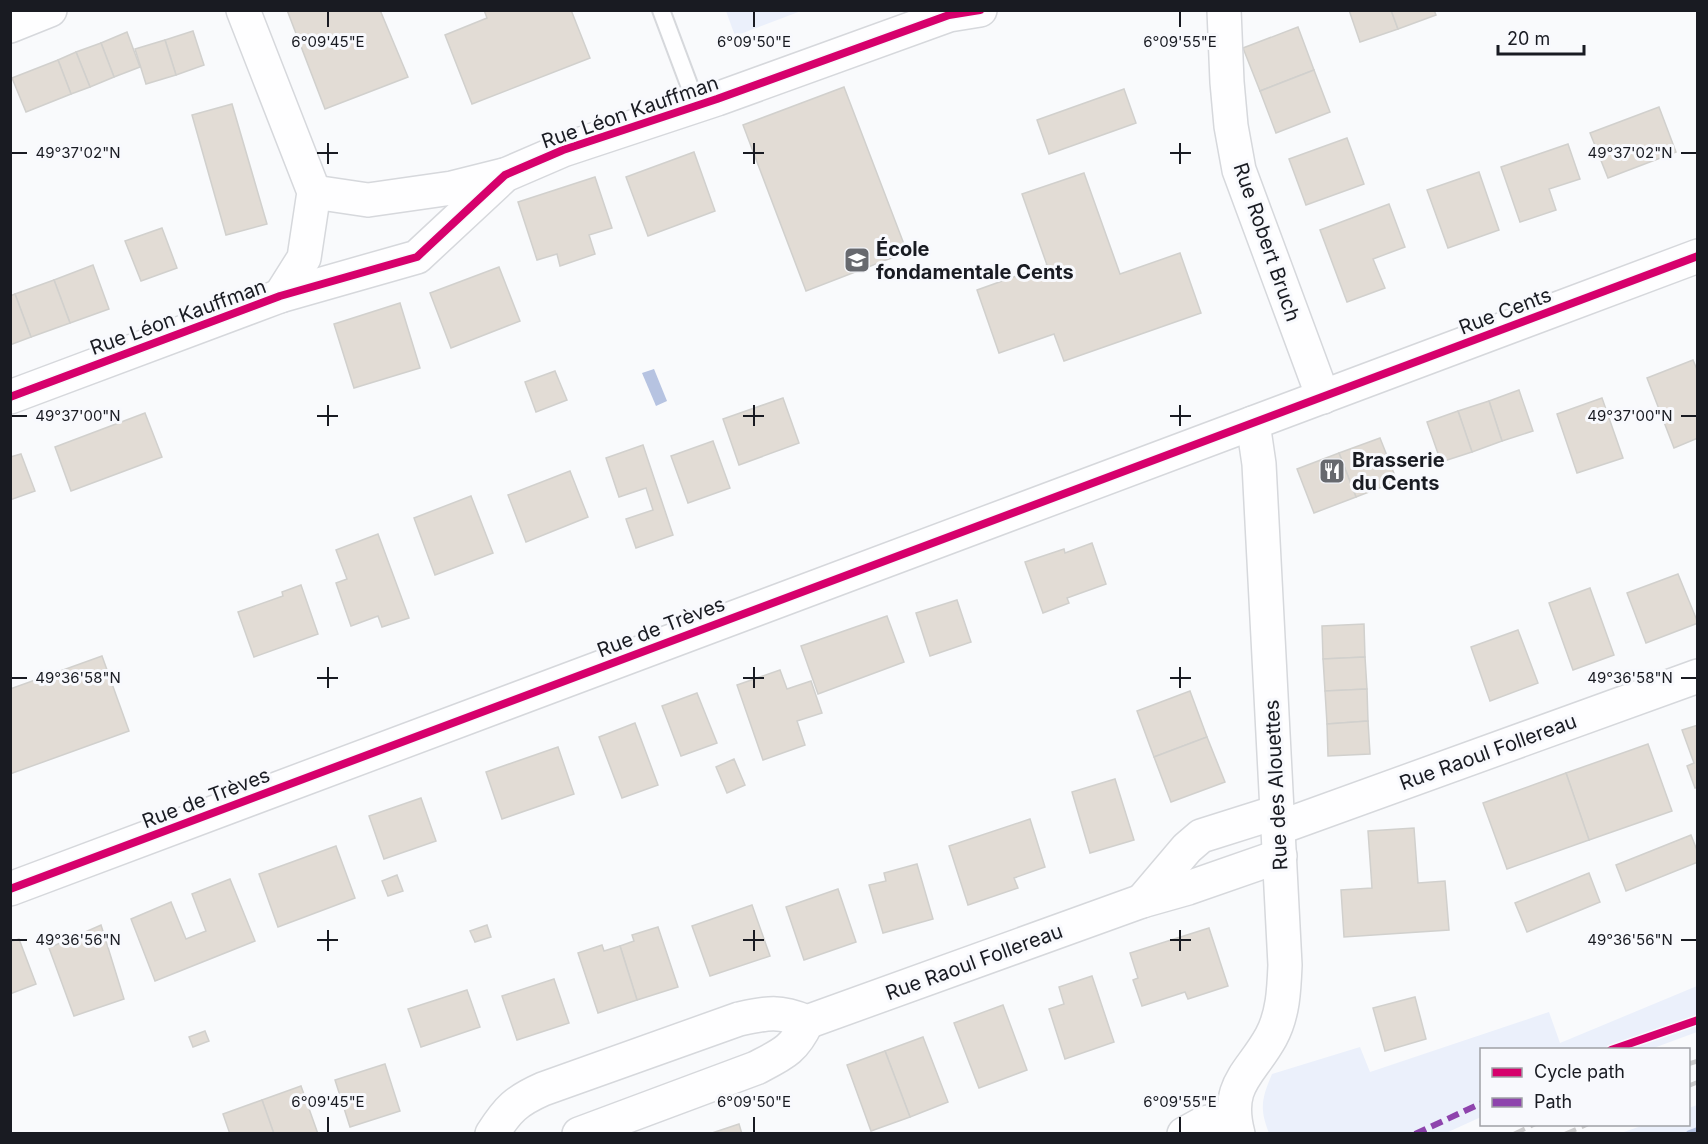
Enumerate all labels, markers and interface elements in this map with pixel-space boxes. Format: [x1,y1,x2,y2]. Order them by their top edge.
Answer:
scale bar [1498,18,1584,56]
text: 20 m [1507,28,1550,49]
text: 6°09'45"E [291,32,365,51]
text: 6°09'50"E [717,32,791,51]
text: 6°09'55"E [1143,32,1217,51]
street label: Rue Léon Kauffman [538,70,722,154]
text: 49°37'02"N [36,143,120,162]
text: 49°37'02"N [1588,143,1672,162]
street label: Rue Robert Bruch [1229,160,1305,324]
place label: École fondamentale Cents [876,236,1074,284]
school or university icon: École fondamentale Cents [842,245,872,275]
street label: Rue Léon Kauffman [87,274,269,360]
street label: Rue Cents [1455,282,1555,340]
text: 49°37'00"N [35,406,121,425]
text: 49°37'00"N [1587,406,1673,425]
place label: Brasserie du Cents [1352,448,1445,495]
restaurant icon: Brasserie du Cents [1317,456,1347,486]
street label: Rue de Trèves [594,592,728,662]
text: 49°36'58"N [35,668,121,687]
text: 49°36'58"N [1587,668,1673,687]
street label: Rue des Alouettes [1260,699,1292,871]
street label: Rue Raoul Follereau [1396,709,1580,795]
street label: Rue de Trèves [139,763,273,833]
street label: Rue Raoul Follereau [882,919,1066,1005]
text: 49°36'56"N [35,930,121,949]
text: 49°36'56"N [1587,930,1673,949]
legend [1480,1048,1690,1126]
text: Cycle path [1534,1061,1625,1082]
text: Path [1534,1091,1572,1112]
text: 6°09'45"E [291,1092,365,1111]
text: 6°09'50"E [717,1092,791,1111]
text: 6°09'55"E [1143,1092,1217,1111]

